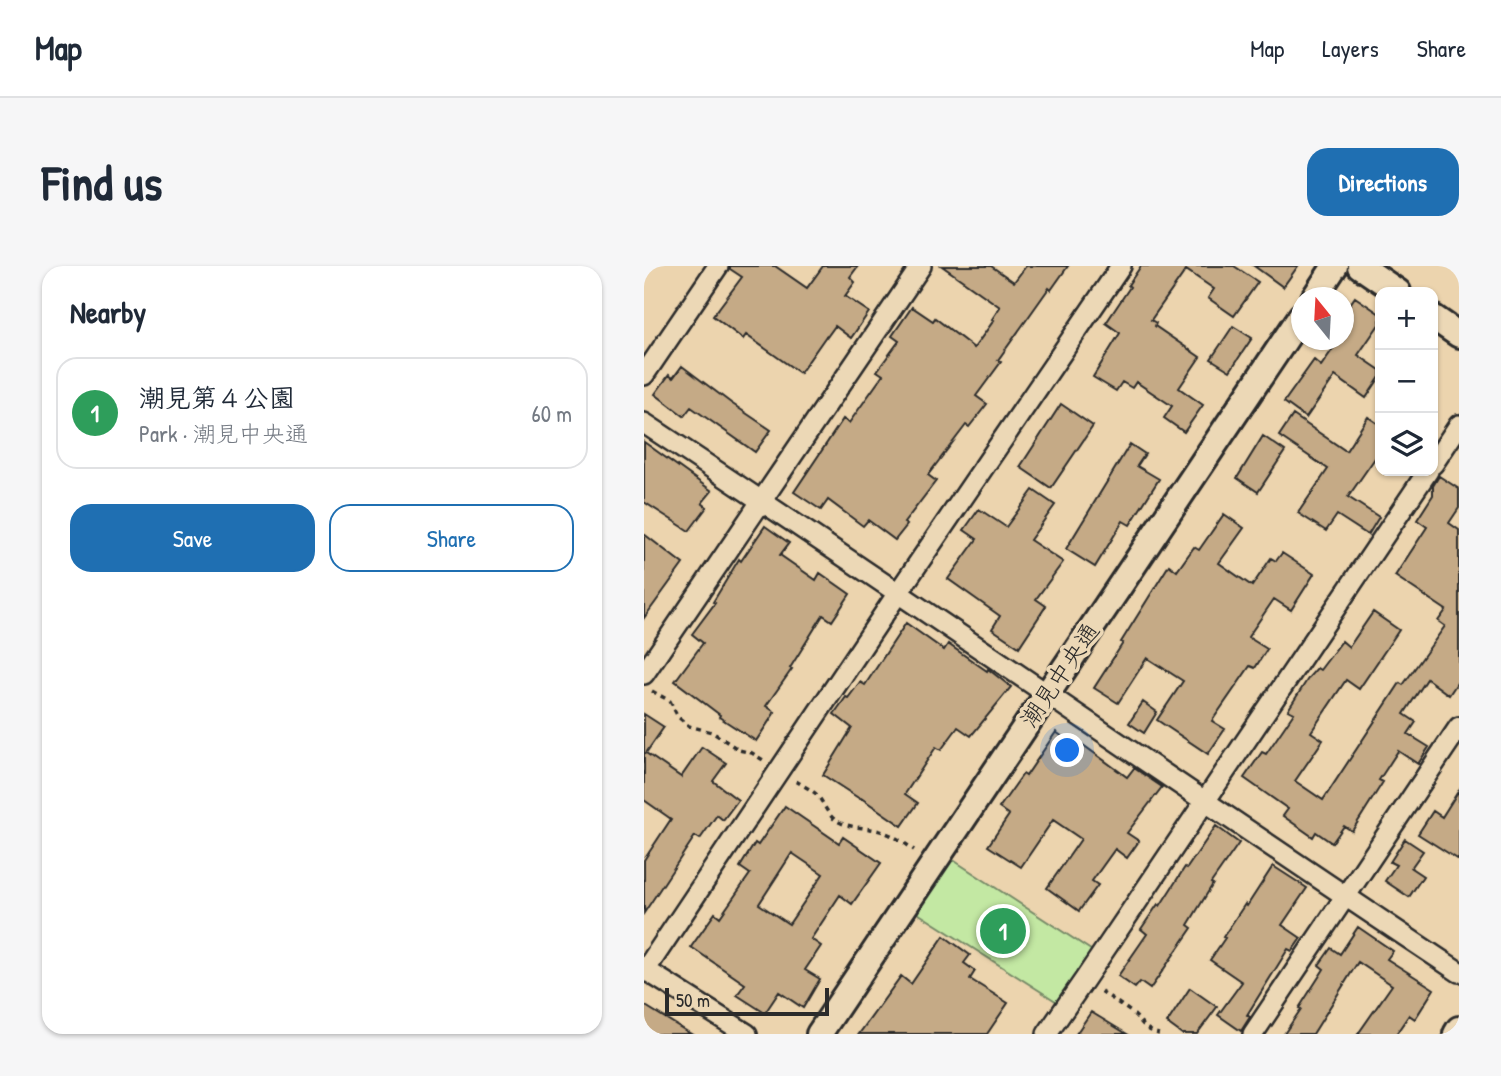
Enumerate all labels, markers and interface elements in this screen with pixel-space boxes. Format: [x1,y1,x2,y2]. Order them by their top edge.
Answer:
text: Map [35,26,82,70]
text: Map [1250,32,1284,64]
text: Layers [1322,32,1379,64]
text: Share [1417,32,1466,64]
button: Directions [1307,148,1459,216]
text: Find us [42,149,162,215]
north arrow [1291,287,1354,350]
map controls [1375,287,1438,476]
button: + [1375,287,1438,350]
text: Nearby [70,292,146,332]
button: − [1375,350,1438,413]
text: 潮見第４公園 [139,380,295,415]
text: 1 [91,398,99,429]
text: 60 m [532,398,572,429]
button: layers [1375,413,1438,476]
text: Park · 潮見中央通 [139,418,308,449]
button: Save [70,504,315,572]
button: Share [329,504,574,572]
street label: 潮見中央通 [1012,616,1106,733]
your location [1050,733,1084,767]
pin: 1 [980,905,1026,957]
scale bar [665,985,830,1017]
text: 50 m [676,987,710,1013]

